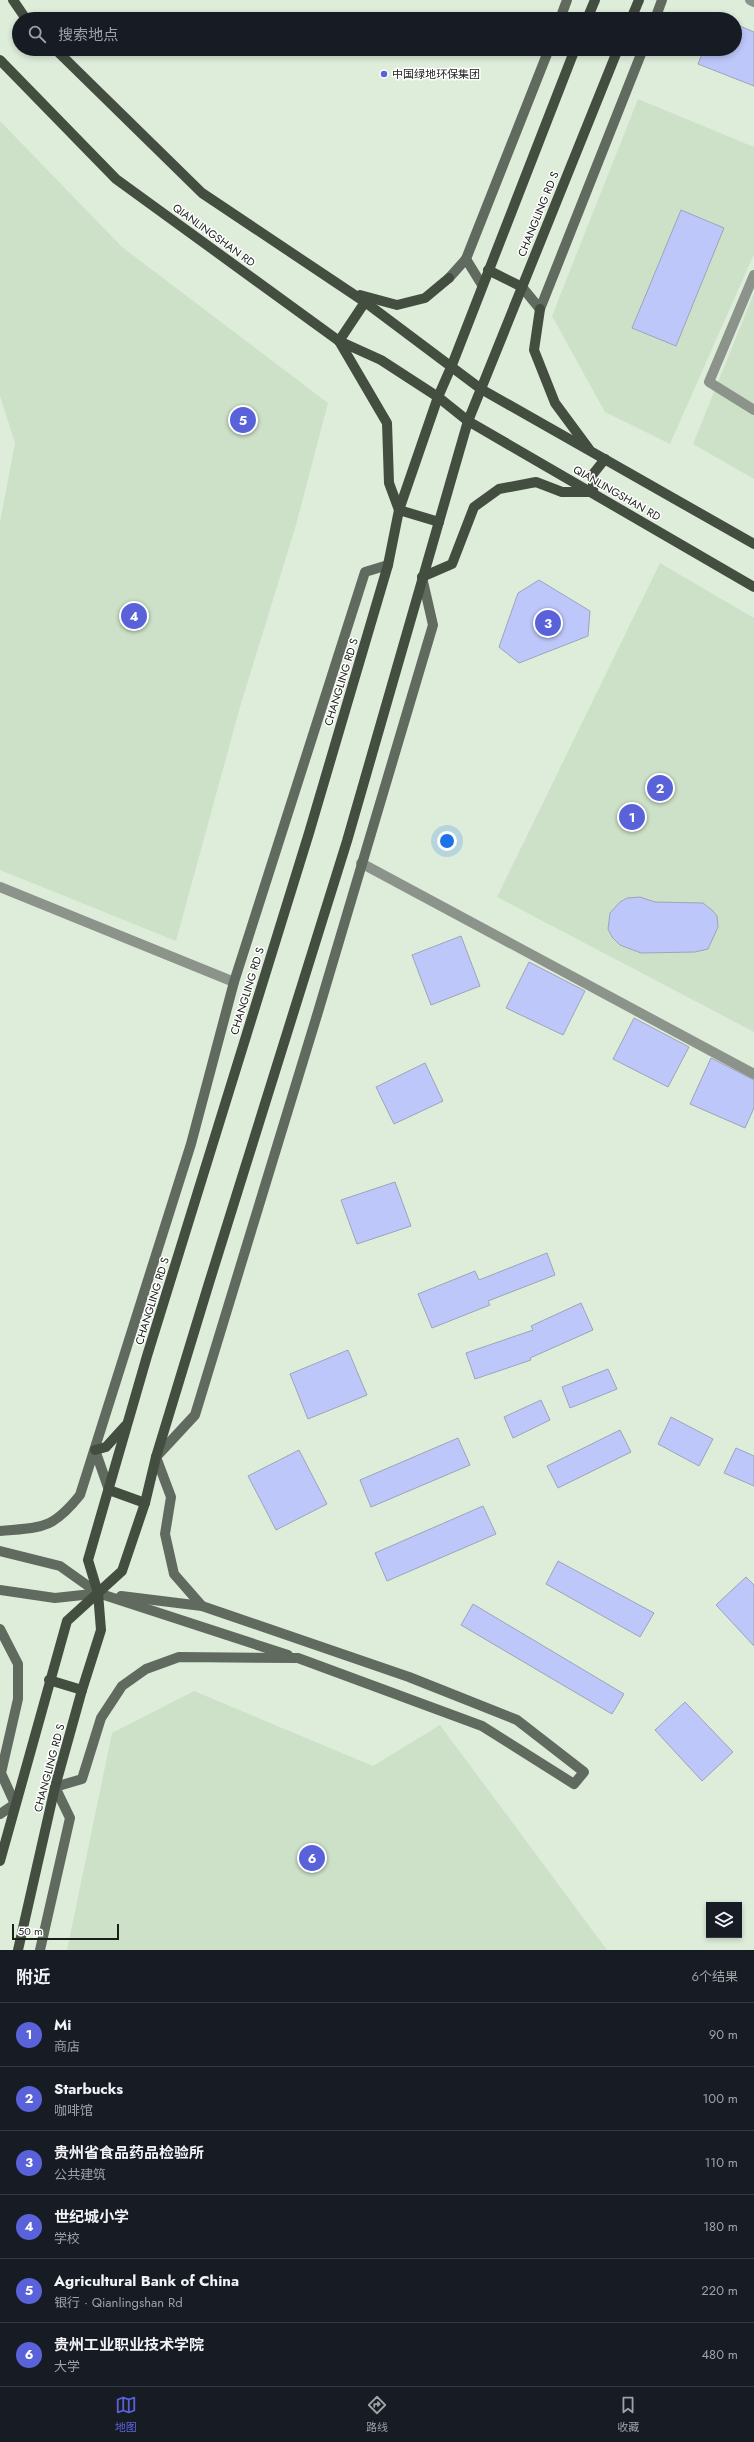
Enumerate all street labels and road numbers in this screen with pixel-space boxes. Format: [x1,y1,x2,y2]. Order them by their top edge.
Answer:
street label: CHANGLING RD S [514,169,562,259]
street label: QIANLINGSHAN RD [169,200,259,271]
street label: QIANLINGSHAN RD [570,461,664,525]
street label: CHANGLING RD S [320,636,362,728]
street label: CHANGLING RD S [226,945,268,1037]
street label: CHANGLING RD S [131,1255,173,1347]
street label: CHANGLING RD S [30,1722,68,1814]

